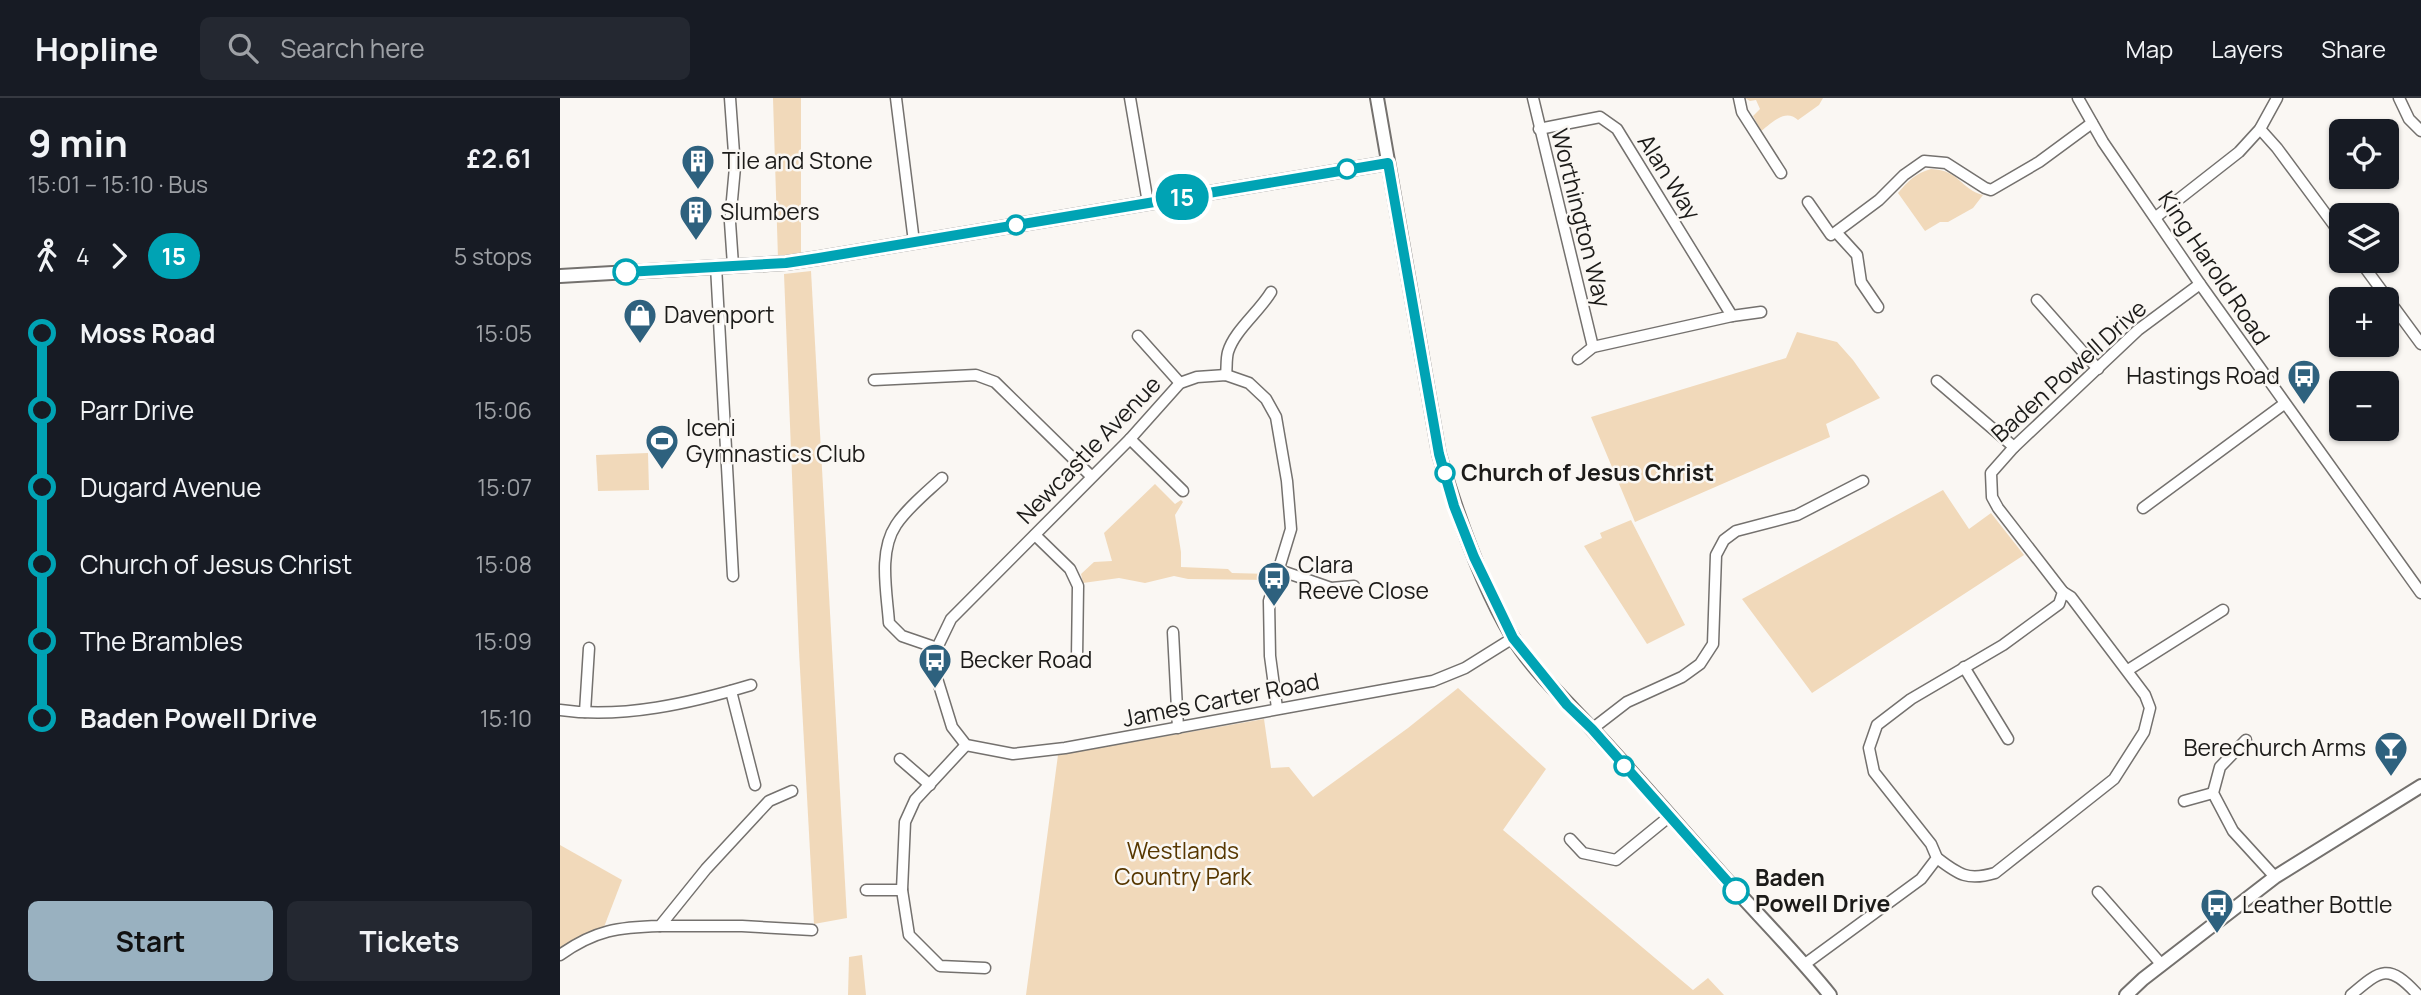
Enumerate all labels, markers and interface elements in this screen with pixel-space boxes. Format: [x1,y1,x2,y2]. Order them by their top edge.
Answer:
search box [200,17,690,80]
text: Hopline [35,26,158,71]
icon: search [224,29,262,67]
text: Search here [280,30,425,66]
text: Map [2126,32,2173,65]
text: Layers [2211,32,2283,65]
text: Share [2321,32,2386,65]
text: 9 min [28,116,128,168]
map controls [2329,119,2399,441]
button: locate [2329,119,2399,189]
street label: Worthington Way [1544,125,1620,310]
street label: Alan Way [1631,127,1709,226]
text: £2.61 [467,140,532,176]
building icon: Tile and Stone [679,142,717,191]
place label: Tile and Stone [722,144,873,176]
unlabelled marker [1337,159,1357,179]
text: 15:01 – 15:10 · Bus [28,168,208,200]
line badge: 15 [1150,174,1214,220]
text: 15 [1170,180,1194,213]
street label: King Harold Road [2151,184,2278,351]
building icon: Slumbers [677,193,715,242]
place label: Slumbers [720,195,820,227]
button: layers [2329,203,2399,273]
unlabelled marker [1006,215,1026,235]
icon: walk [28,237,66,275]
icon: forward [100,237,138,275]
text: 15 [162,239,186,272]
text: 4 [76,240,90,272]
text: 5 stops [454,240,532,272]
unlabelled marker [613,259,639,285]
button: + [2329,287,2399,357]
street label: Baden Powell Drive [1984,292,2153,449]
shop icon: Davenport [621,296,659,345]
place label: Davenport [664,298,774,330]
text: Moss Road [80,315,216,351]
text: 15:05 [476,317,532,349]
bus stop icon: Hastings Road [2285,357,2323,406]
place label: Hastings Road [2126,359,2280,391]
street label: Newcastle Avenue [1009,368,1167,530]
button: − [2329,371,2399,441]
text: Parr Drive [80,392,194,428]
text: 15:06 [475,394,532,426]
place label: Iceni Gymnastics Club [686,411,865,469]
sports icon: Iceni Gymnastics Club [643,422,681,471]
place label: Church of Jesus Christ [1461,456,1714,488]
marker: Church of Jesus Christ [1435,463,1455,483]
text: Dugard Avenue [80,469,261,505]
text: 15:07 [477,471,532,503]
text: Church of Jesus Christ [80,546,352,582]
text: 15:08 [475,548,532,580]
place label: Clara Reeve Close [1298,548,1429,606]
bus stop icon: Clara Reeve Close [1255,559,1293,608]
text: The Brambles [80,623,243,659]
text: 15:09 [475,625,532,657]
bus stop icon: Becker Road [916,641,954,690]
place label: Becker Road [960,643,1092,675]
street label: James Carter Road [1120,664,1322,734]
text: Baden Powell Drive [80,700,317,736]
text: 15:10 [480,702,532,734]
bar icon: Berechurch Arms [2372,729,2410,778]
place label: Berechurch Arms [2183,731,2366,763]
unlabelled marker [1614,756,1634,776]
park label: Westlands Country Park [1114,834,1252,892]
place label: Baden Powell Drive [1755,861,1891,919]
marker: Baden Powell Drive [1723,878,1749,904]
bus stop icon: Leather Bottle [2198,886,2236,935]
place label: Leather Bottle [2242,888,2393,920]
button: Start [28,901,273,981]
button: Tickets [287,901,532,981]

